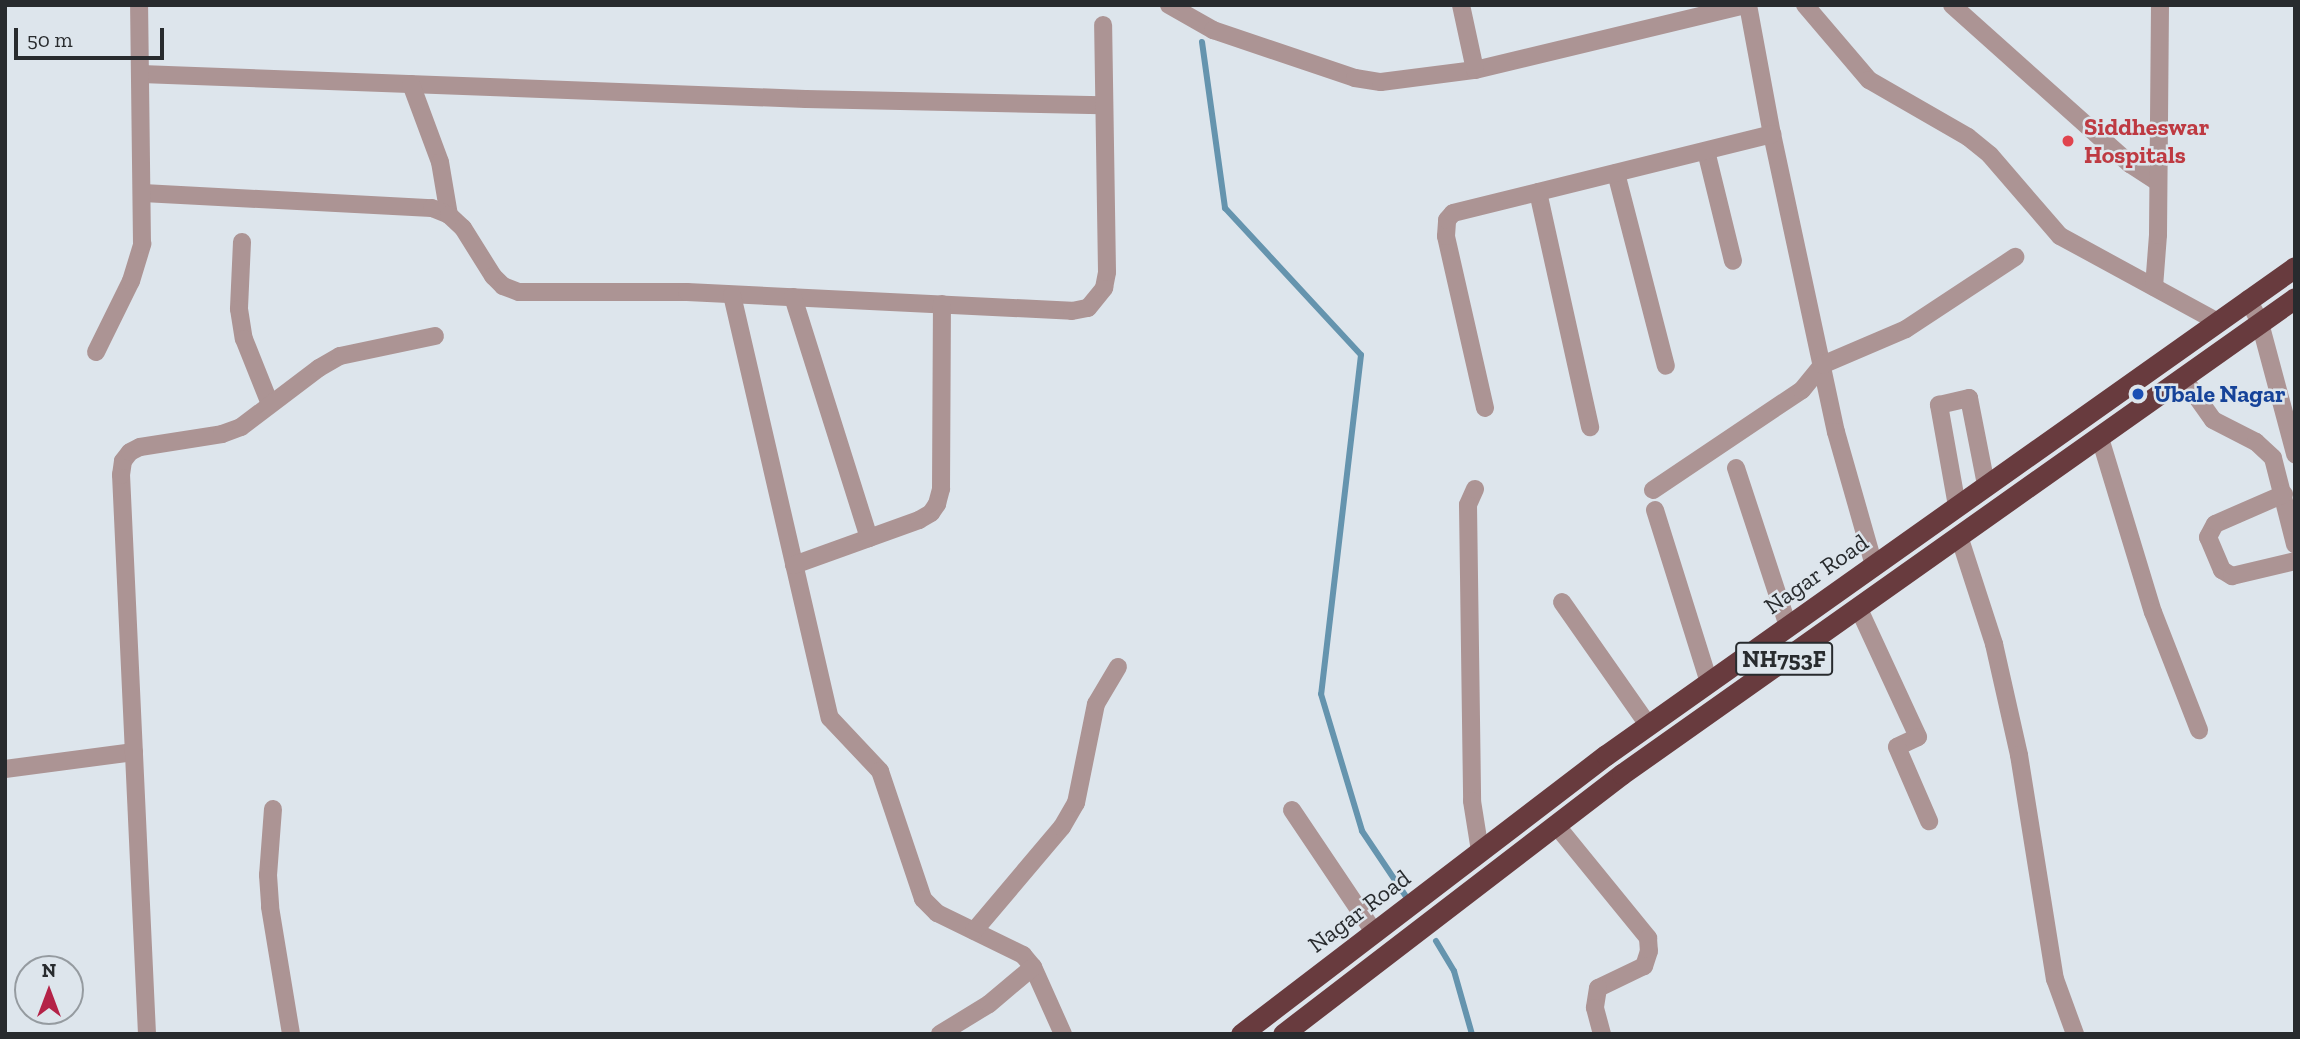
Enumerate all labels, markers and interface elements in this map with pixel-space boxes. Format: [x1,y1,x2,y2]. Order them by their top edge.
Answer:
scale bar [18,14,168,58]
text: 50 m [27,27,73,52]
place label: Siddheswar Hospitals [2084,113,2209,169]
marker: Siddheswar Hospitals [2058,131,2078,151]
place label: Ubale Nagar [2154,380,2286,408]
marker: Ubale Nagar [2128,384,2148,404]
street label: Nagar Road [1758,528,1874,620]
road number: NH753F [1735,639,1833,678]
street label: Nagar Road [1302,863,1416,959]
north arrow [14,955,84,1025]
text: N [42,959,56,982]

